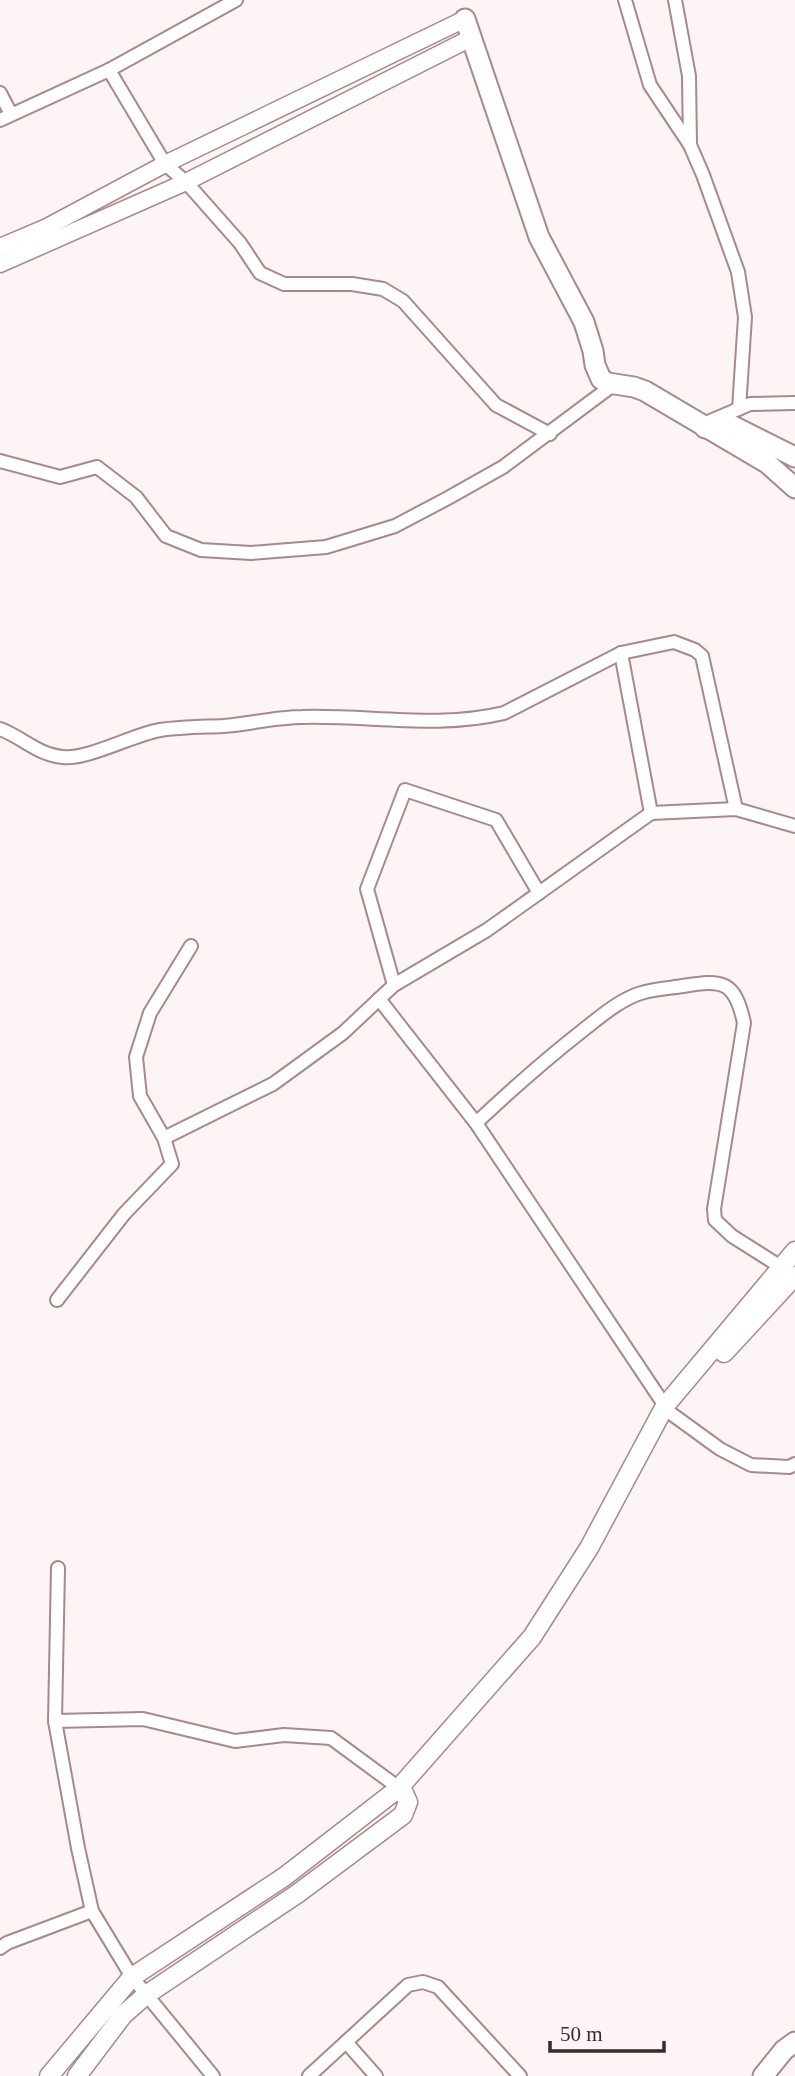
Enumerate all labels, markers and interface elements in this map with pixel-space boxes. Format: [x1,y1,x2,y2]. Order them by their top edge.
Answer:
scale bar [550,2010,664,2054]
text: 50 m [560,2022,603,2046]

